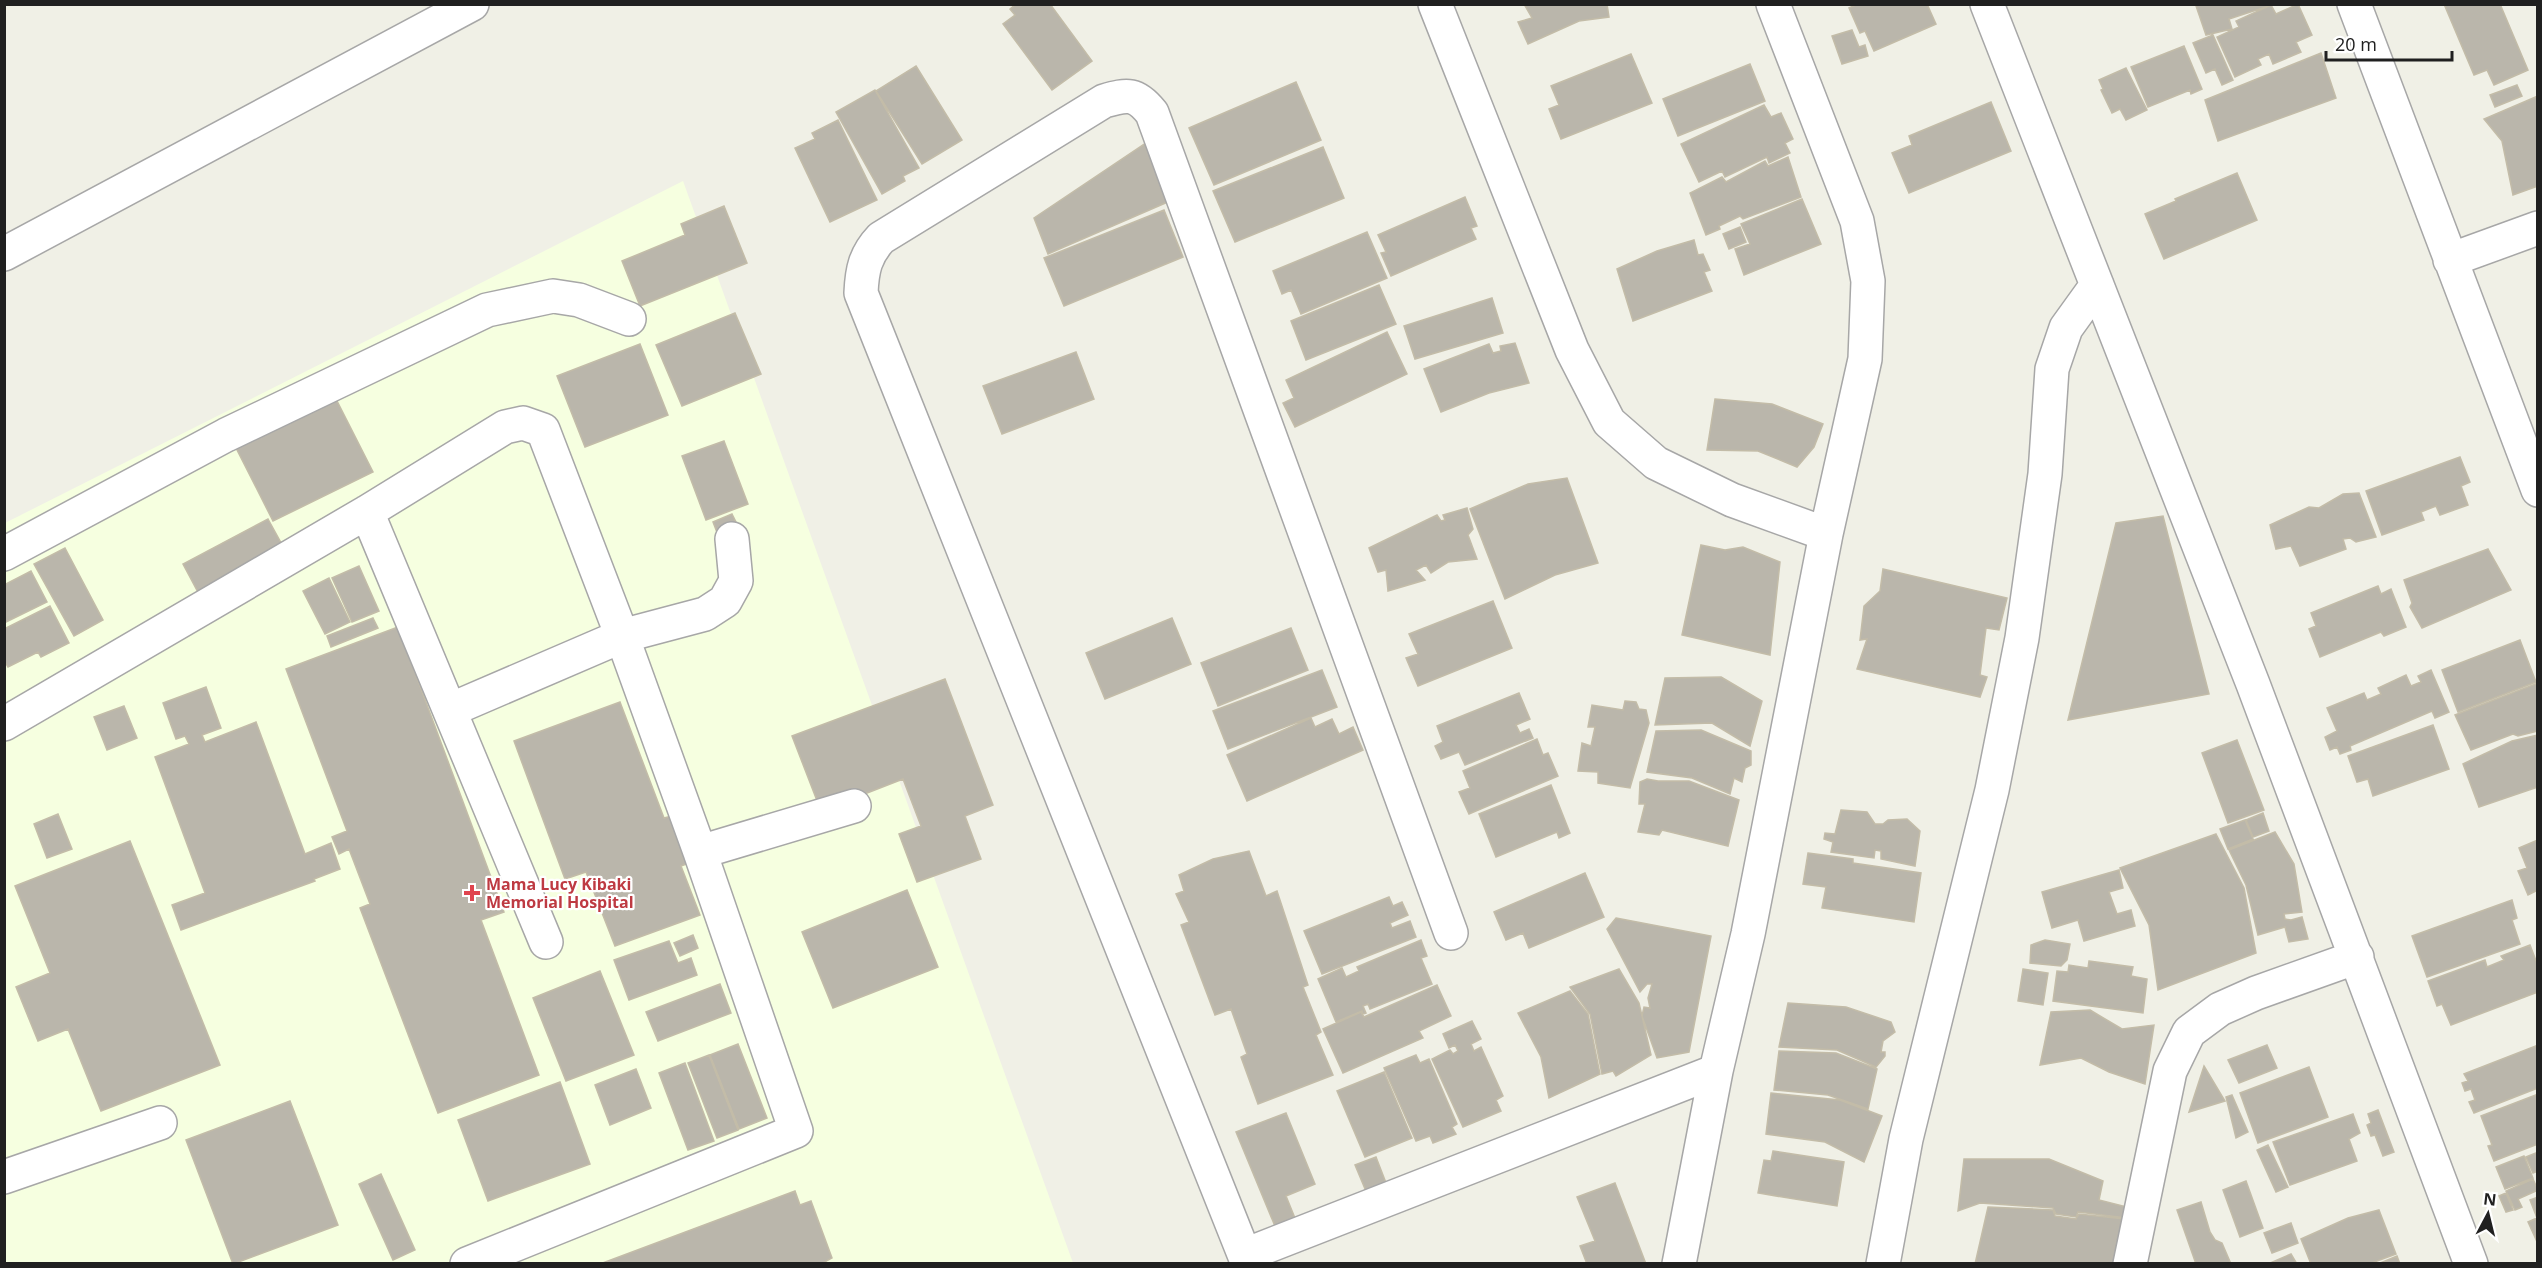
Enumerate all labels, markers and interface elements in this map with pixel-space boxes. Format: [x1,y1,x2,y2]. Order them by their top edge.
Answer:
scale bar [2326,24,2452,62]
text: 20 m [2335,32,2377,56]
place label: Mama Lucy Kibaki Memorial Hospital [486,873,634,913]
marker: Mama Lucy Kibaki Memorial Hospital [463,884,481,902]
north arrow [2458,1184,2518,1244]
text: N [2482,1187,2498,1211]

